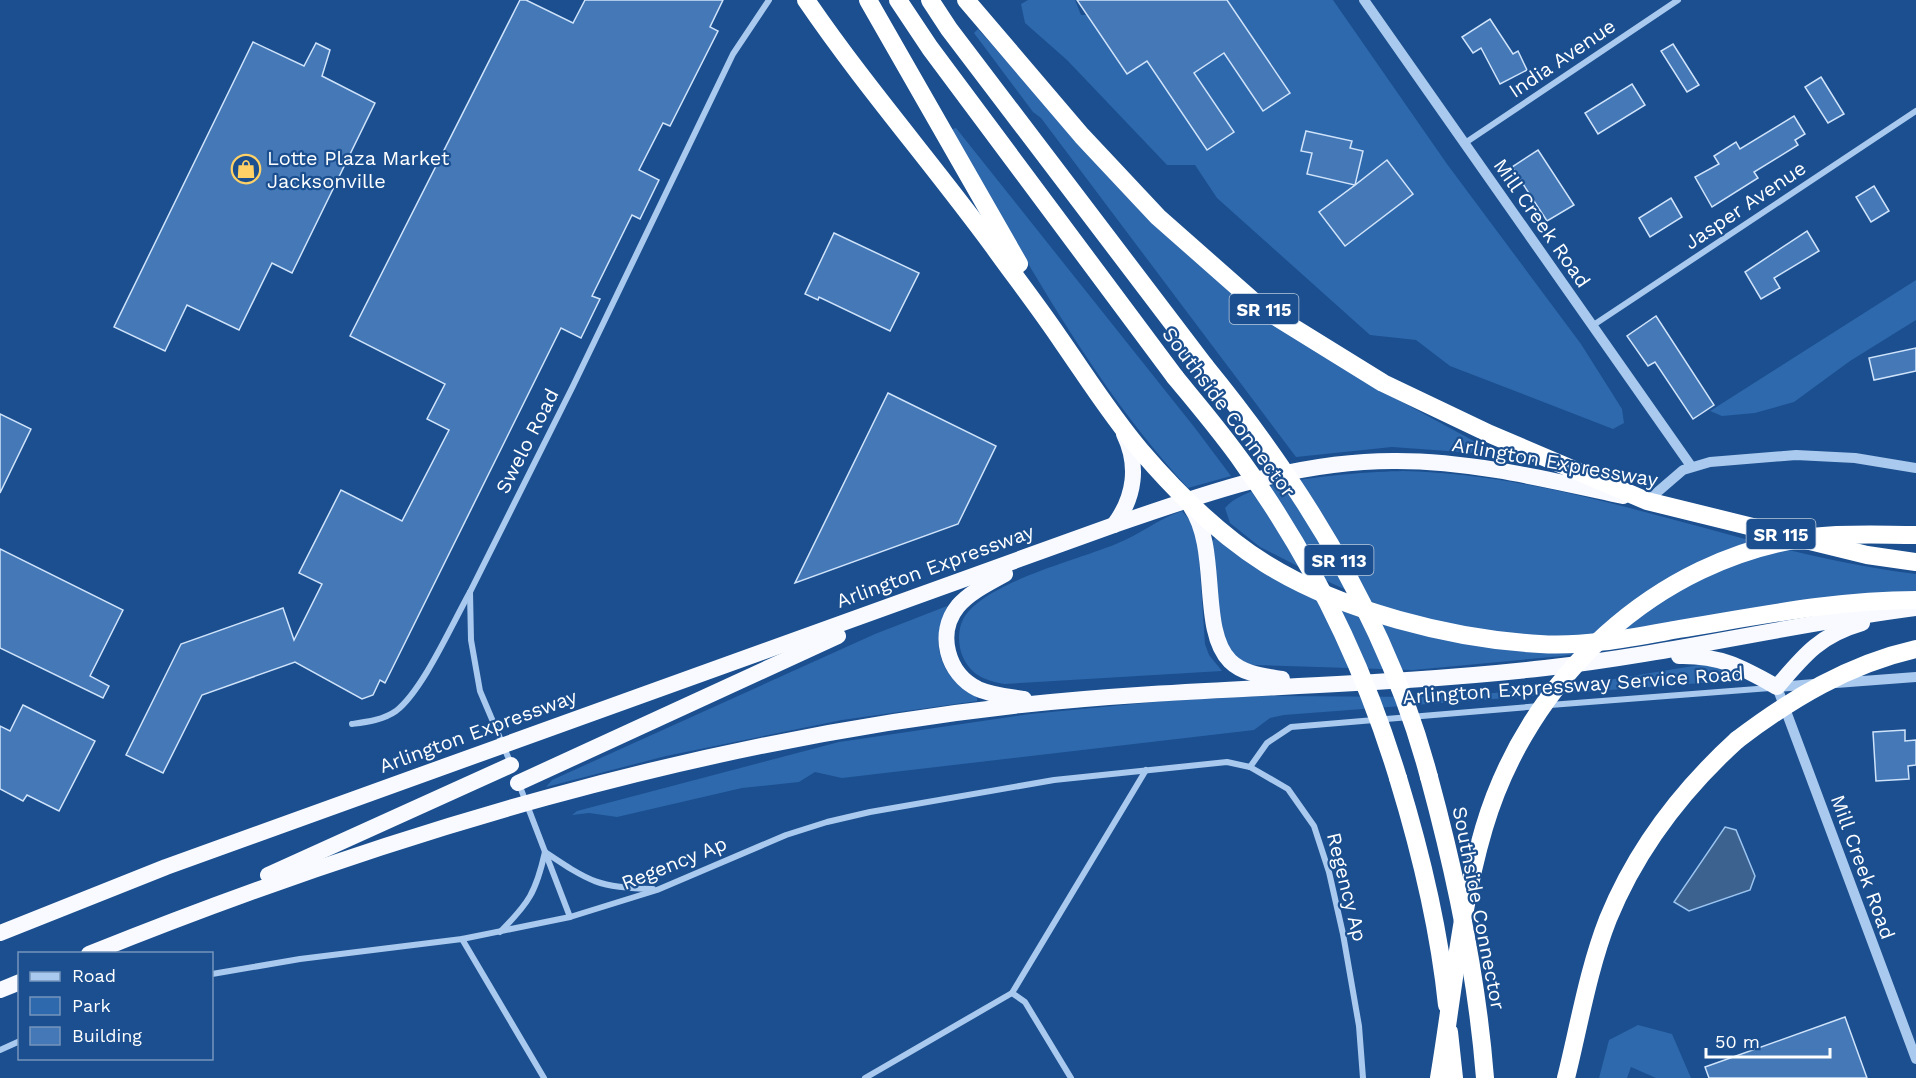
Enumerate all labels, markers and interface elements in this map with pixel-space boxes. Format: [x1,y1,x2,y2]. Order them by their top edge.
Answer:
street label: India Avenue [1504,13,1620,103]
place label: Lotte Plaza Market Jacksonville [267,146,450,193]
shop icon: Lotte Plaza Market Jacksonville [230,153,262,185]
street label: Mill Creek Road [1489,154,1595,292]
street label: Jasper Avenue [1680,156,1810,254]
road number: SR 115 [1230,294,1298,324]
street label: Southside Connector [1157,322,1301,502]
street label: Swelo Road [490,385,564,497]
street label: Arlington Expressway [1450,432,1661,492]
street label: Arlington Expressway [833,519,1038,613]
road number: SR 115 [1746,519,1816,549]
road number: SR 113 [1304,545,1374,575]
street label: Arlington Expressway Service Road [1402,661,1744,709]
street label: Arlington Expressway [376,684,581,778]
street label: Mill Creek Road [1826,792,1900,942]
street label: Southside Connector [1448,804,1510,1012]
street label: Regency Ap [1322,830,1372,944]
street label: Regency Ap [618,831,730,895]
legend [18,952,213,1060]
text: Road [72,965,116,986]
text: Park [72,995,111,1016]
scale bar [1706,1021,1830,1059]
text: Building [72,1025,142,1046]
text: 50 m [1715,1031,1760,1052]

